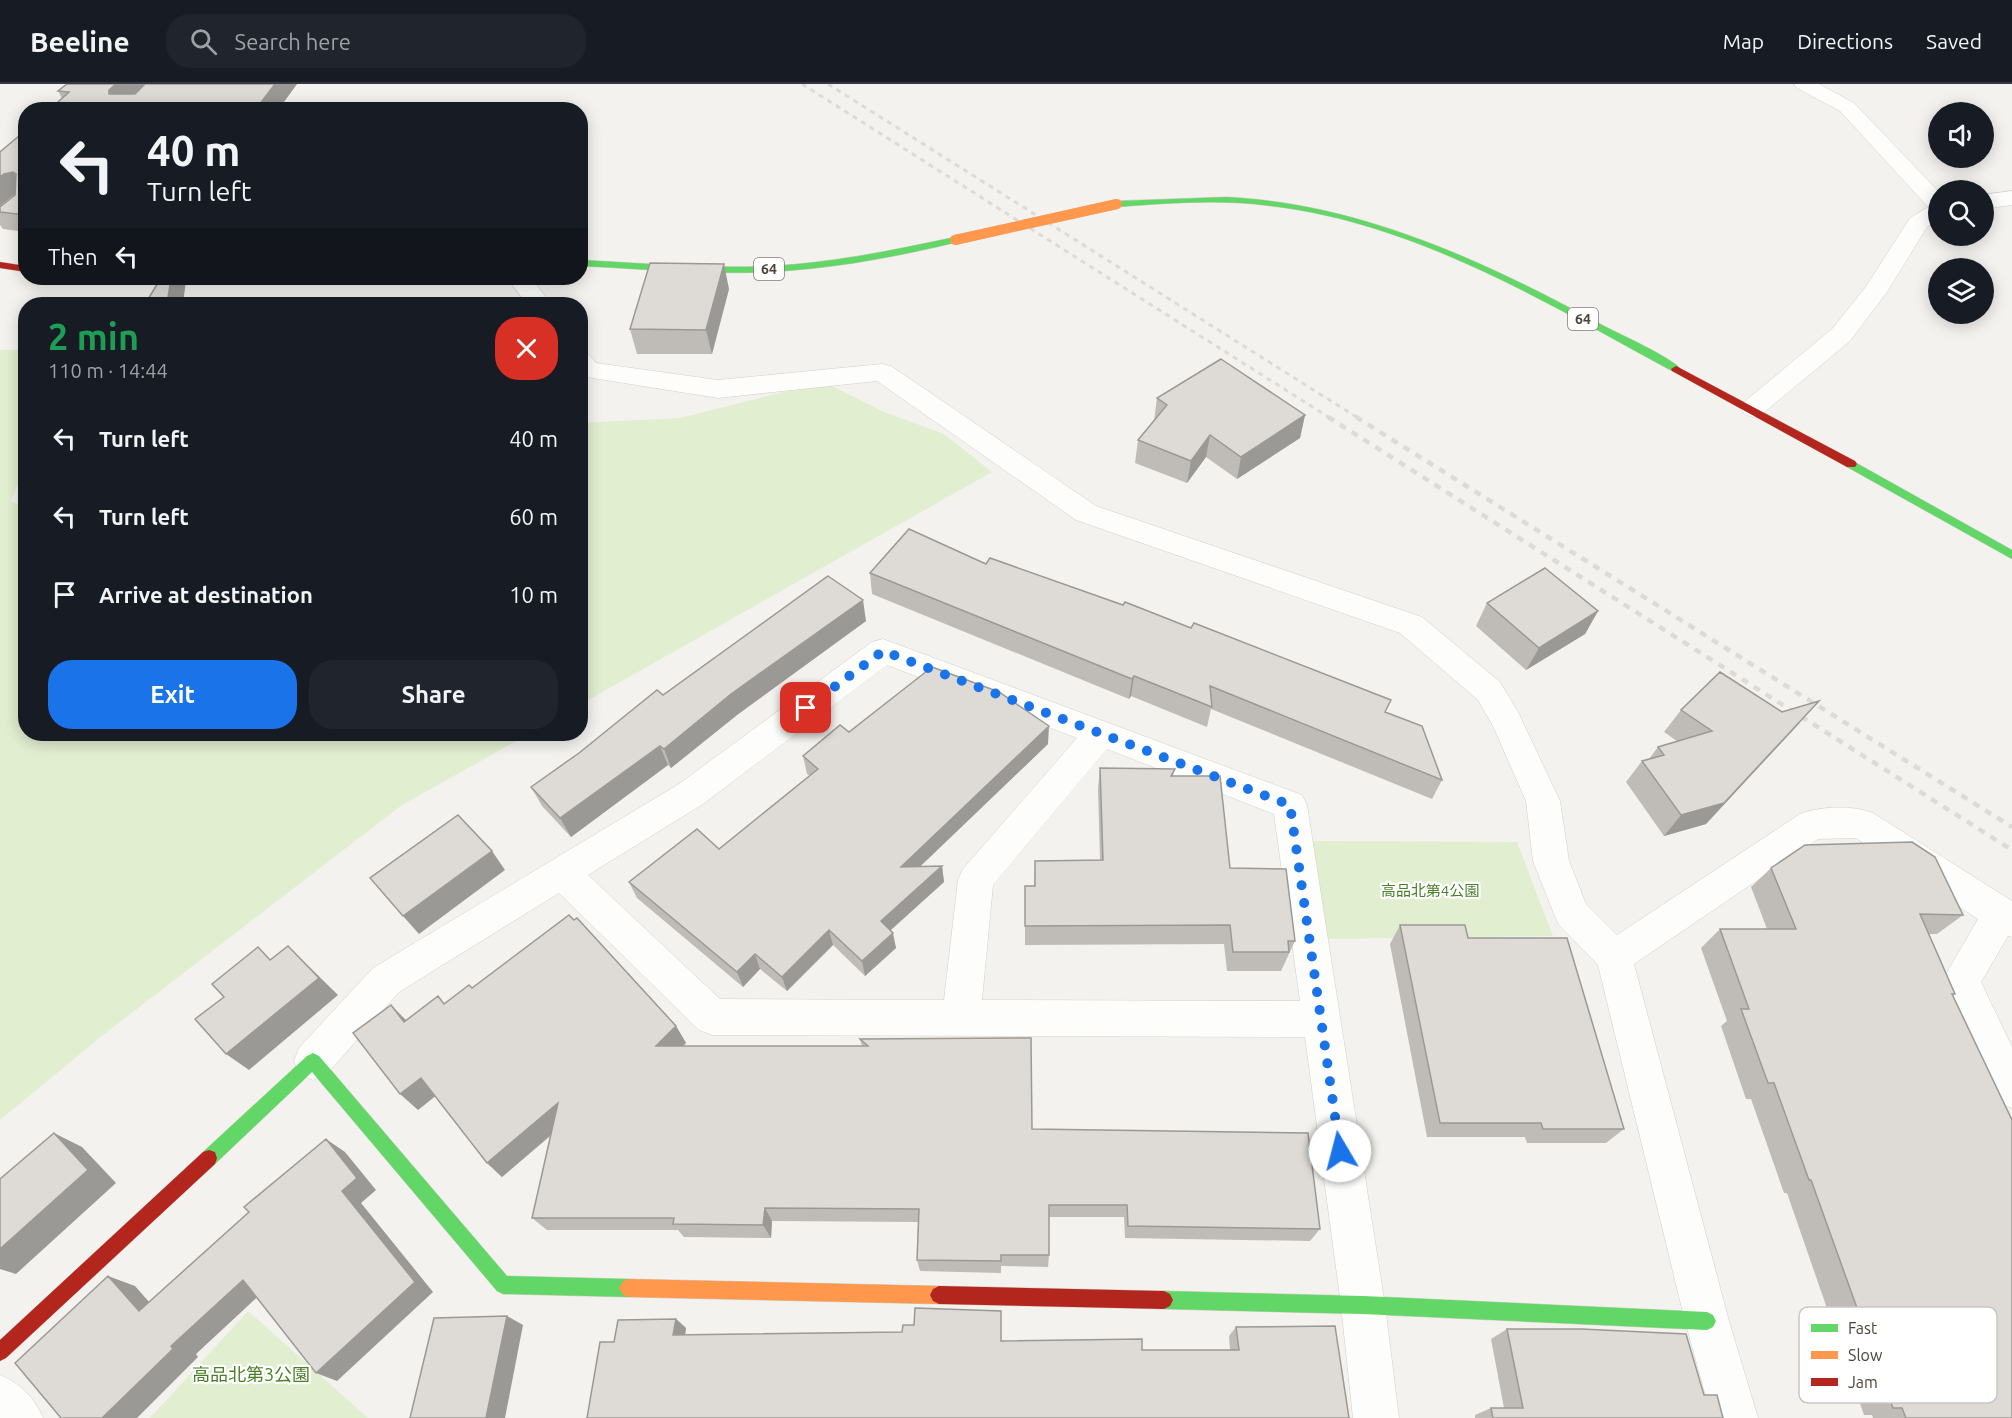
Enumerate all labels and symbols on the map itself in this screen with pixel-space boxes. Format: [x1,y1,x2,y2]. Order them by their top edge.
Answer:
road number: 64 [754,258,784,280]
road number: 64 [1568,308,1598,330]
pin [780,682,831,733]
park label: 高品北第4公園 [1381,882,1479,899]
position arrow [1308,1119,1372,1183]
legend [1799,1307,1997,1403]
text: Fast [1848,1319,1878,1337]
text: Slow [1848,1346,1883,1364]
park label: 高品北第3公園 [192,1364,310,1384]
text: Jam [1848,1373,1878,1391]

